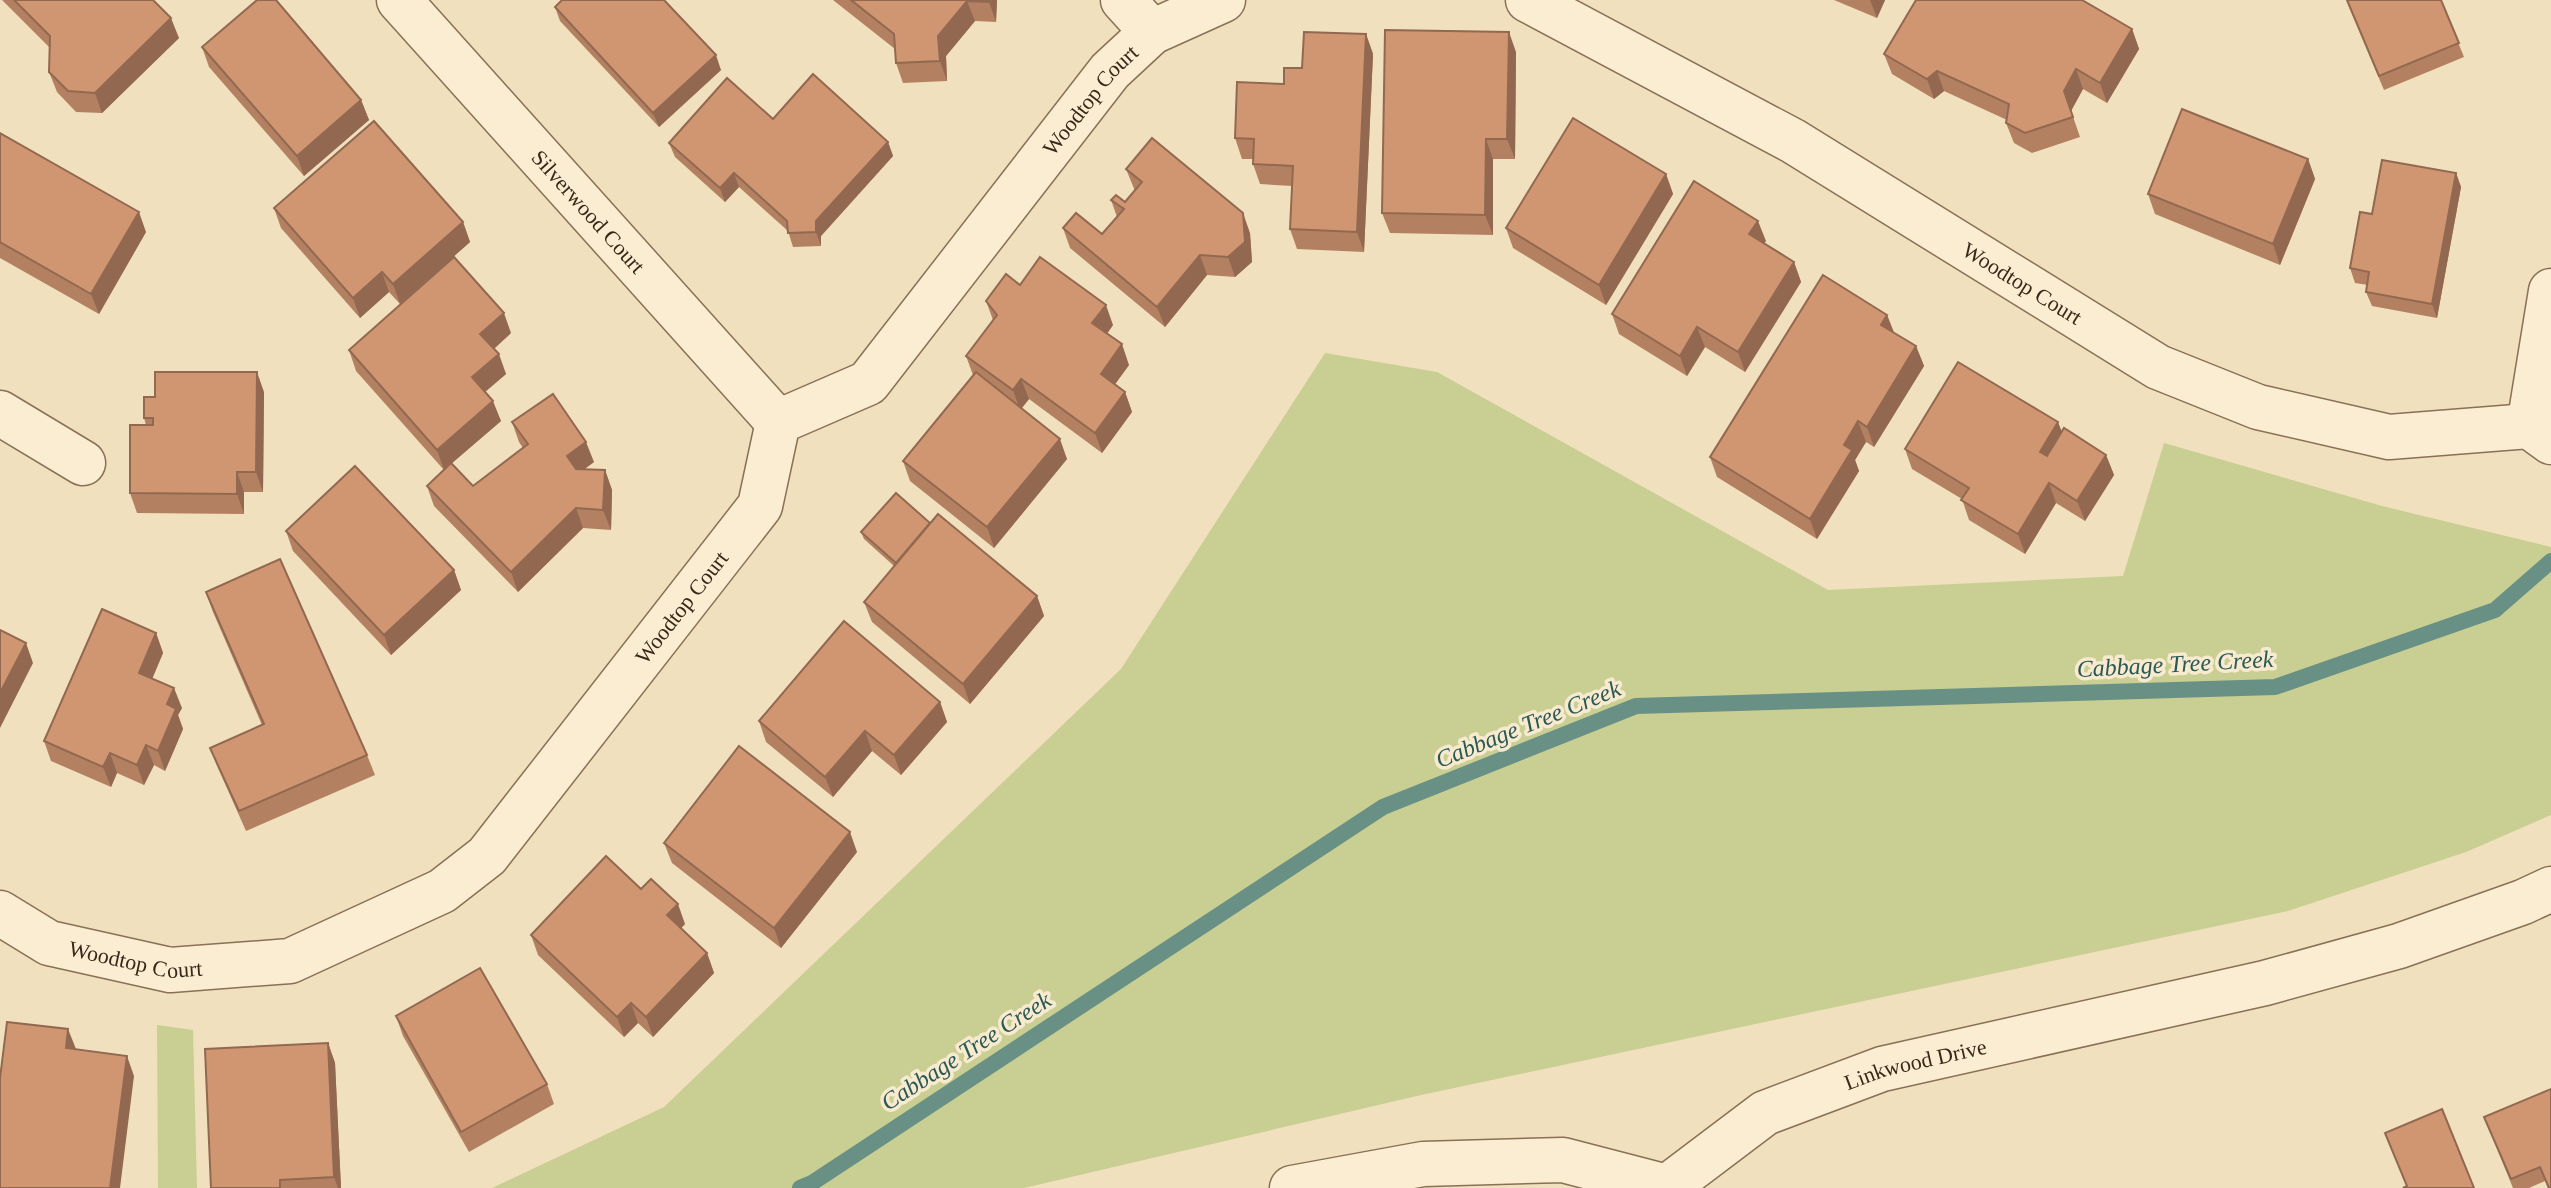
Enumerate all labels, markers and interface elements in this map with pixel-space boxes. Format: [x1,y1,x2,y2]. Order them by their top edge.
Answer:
street label: Woodtop Court [1038,40,1143,160]
street label: Silverwood Court [527,145,650,278]
street label: Woodtop Court [1958,237,2086,330]
street label: Woodtop Court [630,546,733,668]
water label: Cabbage Tree Creek [2076,646,2274,682]
water label: Cabbage Tree Creek [1432,675,1624,773]
street label: Woodtop Court [66,936,203,983]
water label: Cabbage Tree Creek [876,986,1056,1116]
street label: Linkwood Drive [1841,1034,1989,1095]

